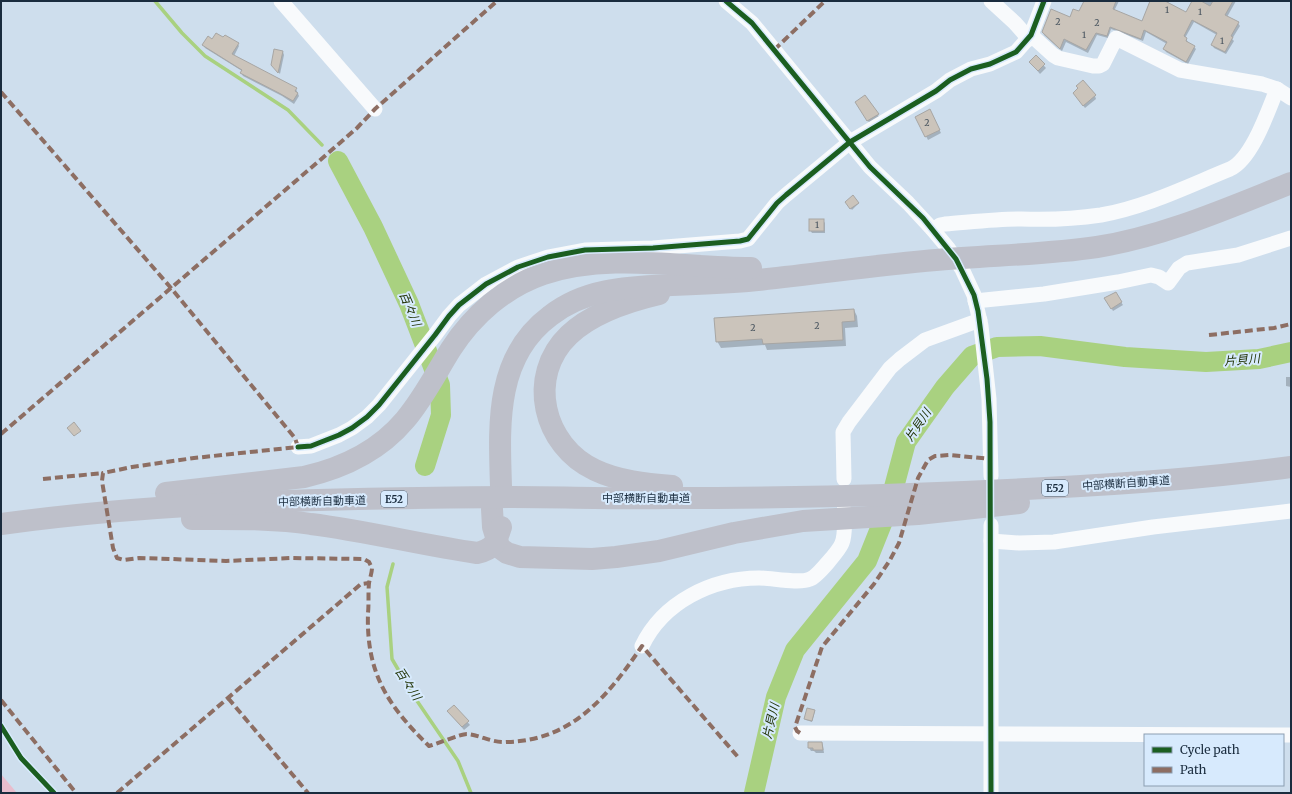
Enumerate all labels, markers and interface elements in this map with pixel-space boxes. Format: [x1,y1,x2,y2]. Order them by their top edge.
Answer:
house number: 1 [1165,4,1169,15]
house number: 1 [1198,6,1202,17]
house number: 2 [1055,16,1061,27]
house number: 2 [1094,17,1100,28]
house number: 1 [1082,29,1086,40]
house number: 1 [1220,35,1224,46]
house number: 2 [924,117,930,128]
house number: 1 [815,219,819,230]
water label: 百々川 [397,289,425,330]
house number: 2 [814,320,820,331]
house number: 2 [750,322,756,333]
water label: 片貝川 [1223,350,1263,369]
water label: 片貝川 [901,404,935,444]
street label: 中部横断自動車道 [1082,473,1170,493]
road number: E52 [1042,480,1068,496]
road number: E52 [381,491,407,507]
street label: 中部横断自動車道 [602,491,690,505]
street label: 中部横断自動車道 [278,493,366,509]
water label: 百々川 [392,665,426,705]
water label: 片貝川 [759,700,782,740]
legend [1144,734,1284,786]
text: Cycle path [1180,742,1240,757]
text: Path [1180,762,1206,777]

